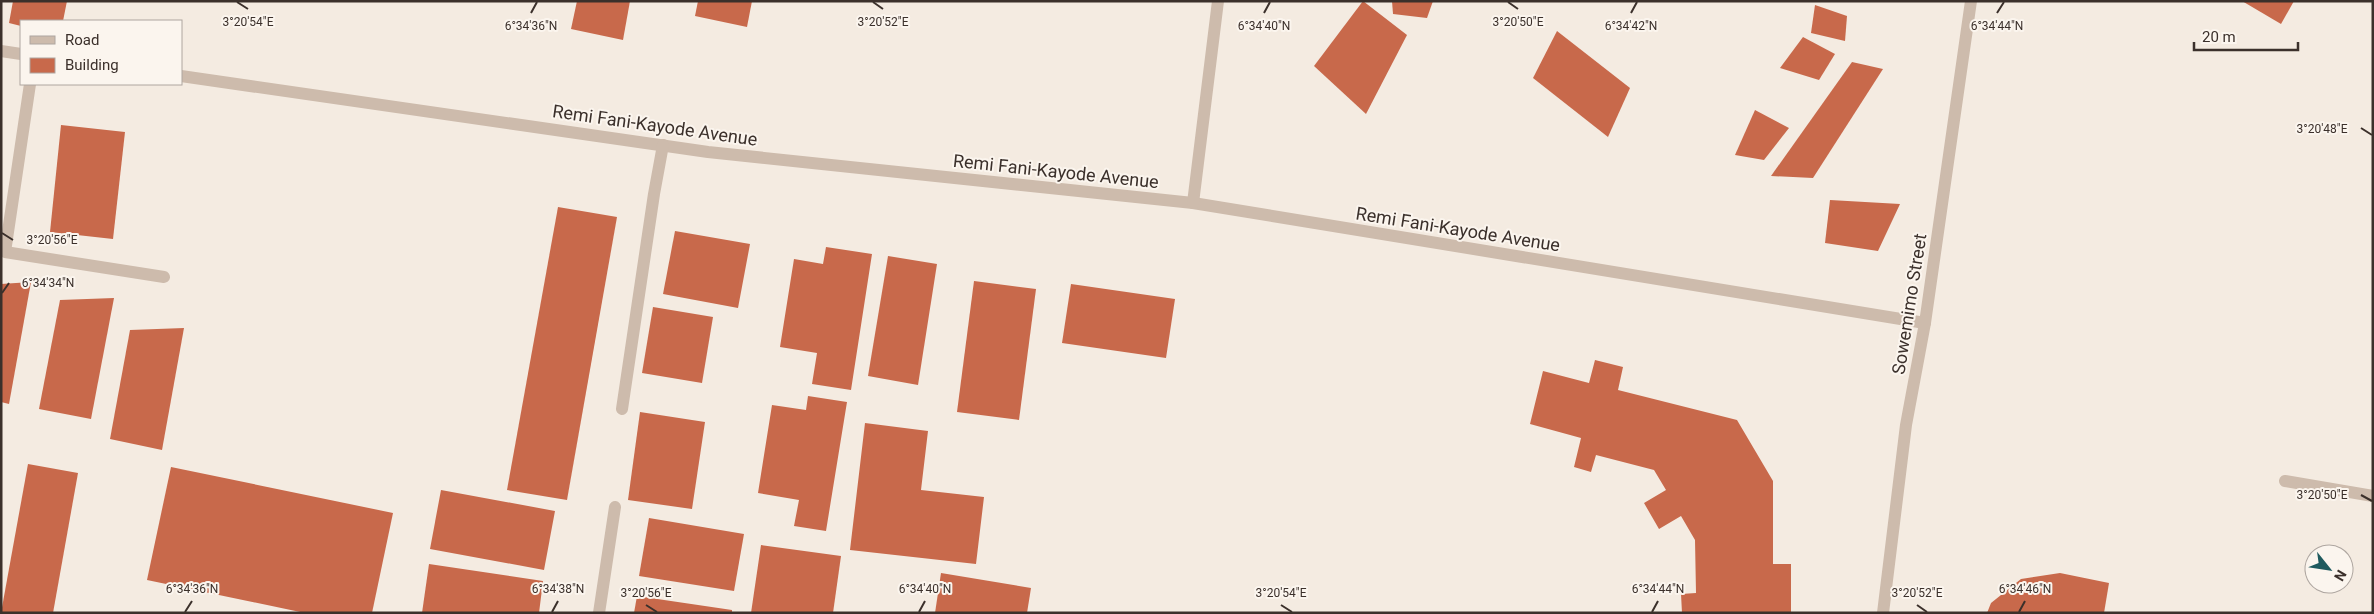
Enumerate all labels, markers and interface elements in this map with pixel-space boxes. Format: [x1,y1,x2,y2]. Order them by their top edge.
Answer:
text: 3°20'54"E [223,15,274,29]
text: 3°20'52"E [858,15,909,29]
text: 3°20'50"E [1493,15,1544,29]
text: 6°34'36"N [505,19,557,33]
text: 6°34'40"N [1238,19,1290,33]
text: 6°34'42"N [1605,19,1657,33]
text: 6°34'44"N [1971,19,2023,33]
legend [20,20,182,85]
scale bar [2194,20,2298,52]
text: 20 m [2202,28,2236,46]
text: Road [65,31,99,49]
text: Building [65,56,119,74]
street label: Remi Fani-Kayode Avenue [551,100,759,150]
text: 3°20'48"E [2297,122,2348,136]
street label: Remi Fani-Kayode Avenue [952,150,1160,192]
street label: Remi Fani-Kayode Avenue [1354,202,1562,256]
street label: Sowemimo Street [1888,232,1931,376]
text: 3°20'56"E [27,233,78,247]
text: 6°34'34"N [22,276,74,290]
text: 3°20'50"E [2297,488,2348,502]
north arrow [2304,544,2354,594]
text: N [2331,567,2350,584]
text: 6°34'36"N [166,582,218,596]
text: 6°34'38"N [532,582,584,596]
text: 6°34'40"N [899,582,951,596]
text: 6°34'44"N [1632,582,1684,596]
text: 6°34'46"N [1999,582,2051,596]
text: 3°20'56"E [621,586,672,600]
text: 3°20'54"E [1256,586,1307,600]
text: 3°20'52"E [1892,586,1943,600]

